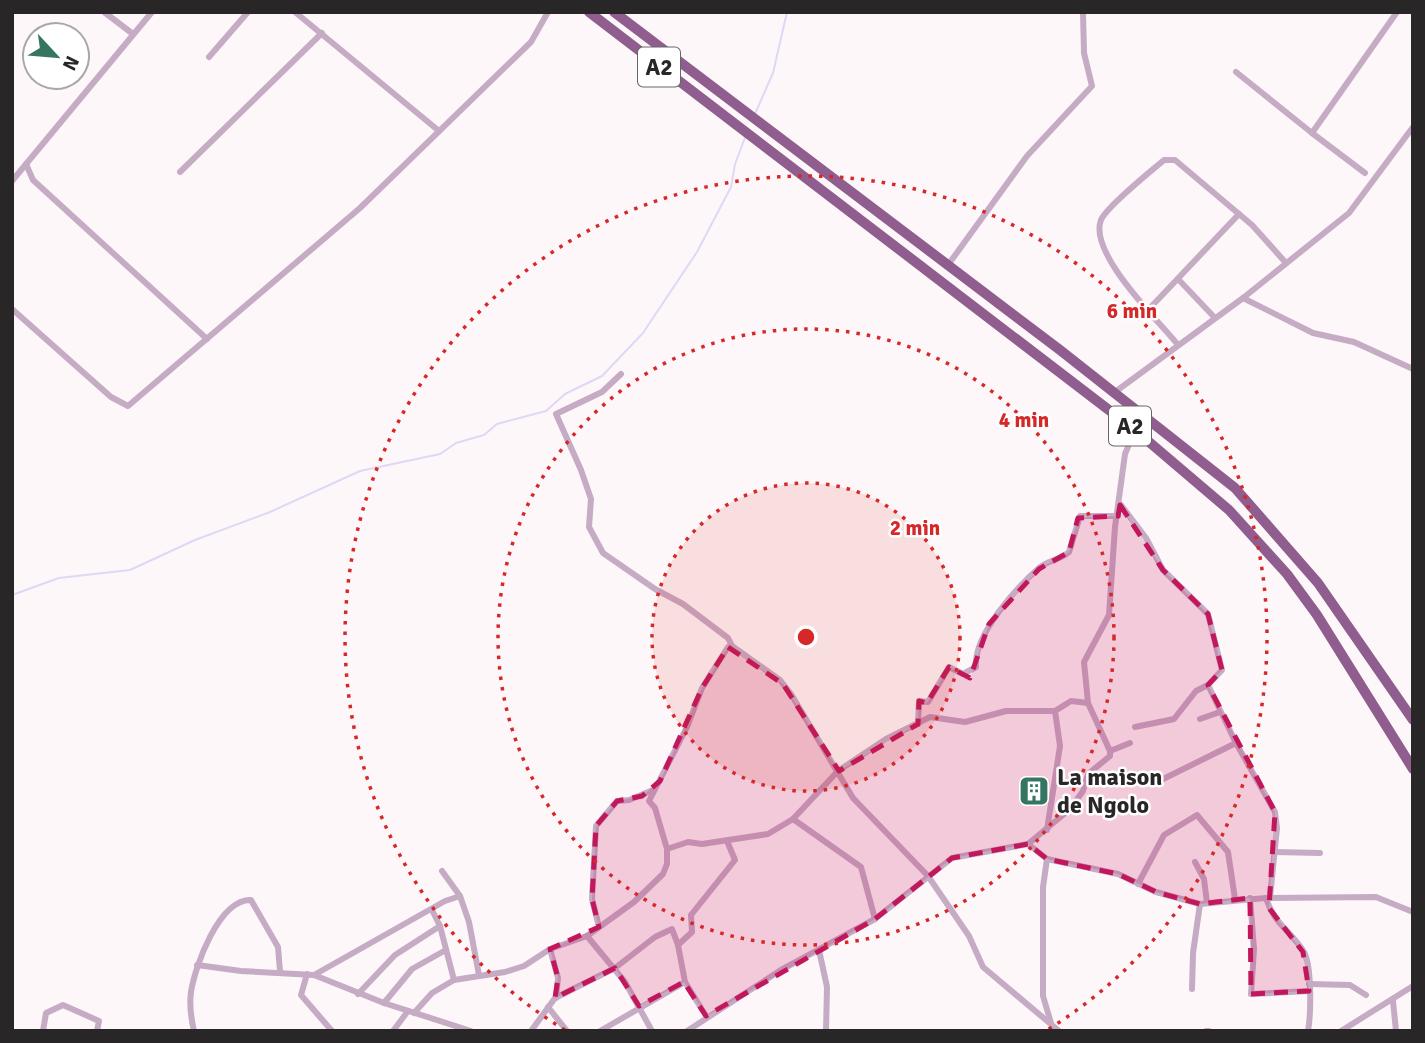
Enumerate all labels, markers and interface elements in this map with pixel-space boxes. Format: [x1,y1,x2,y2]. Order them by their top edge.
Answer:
north arrow [21,21,91,91]
road number: A2 [638,48,680,86]
text: N [57,52,84,74]
text: 6 min [1107,298,1157,324]
road number: A2 [1109,406,1151,446]
text: 4 min [999,407,1049,433]
text: 2 min [890,515,940,541]
centre of rings [794,625,818,649]
place label: La maison de Ngolo [1057,762,1162,820]
building icon: La maison de Ngolo [1017,774,1051,808]

